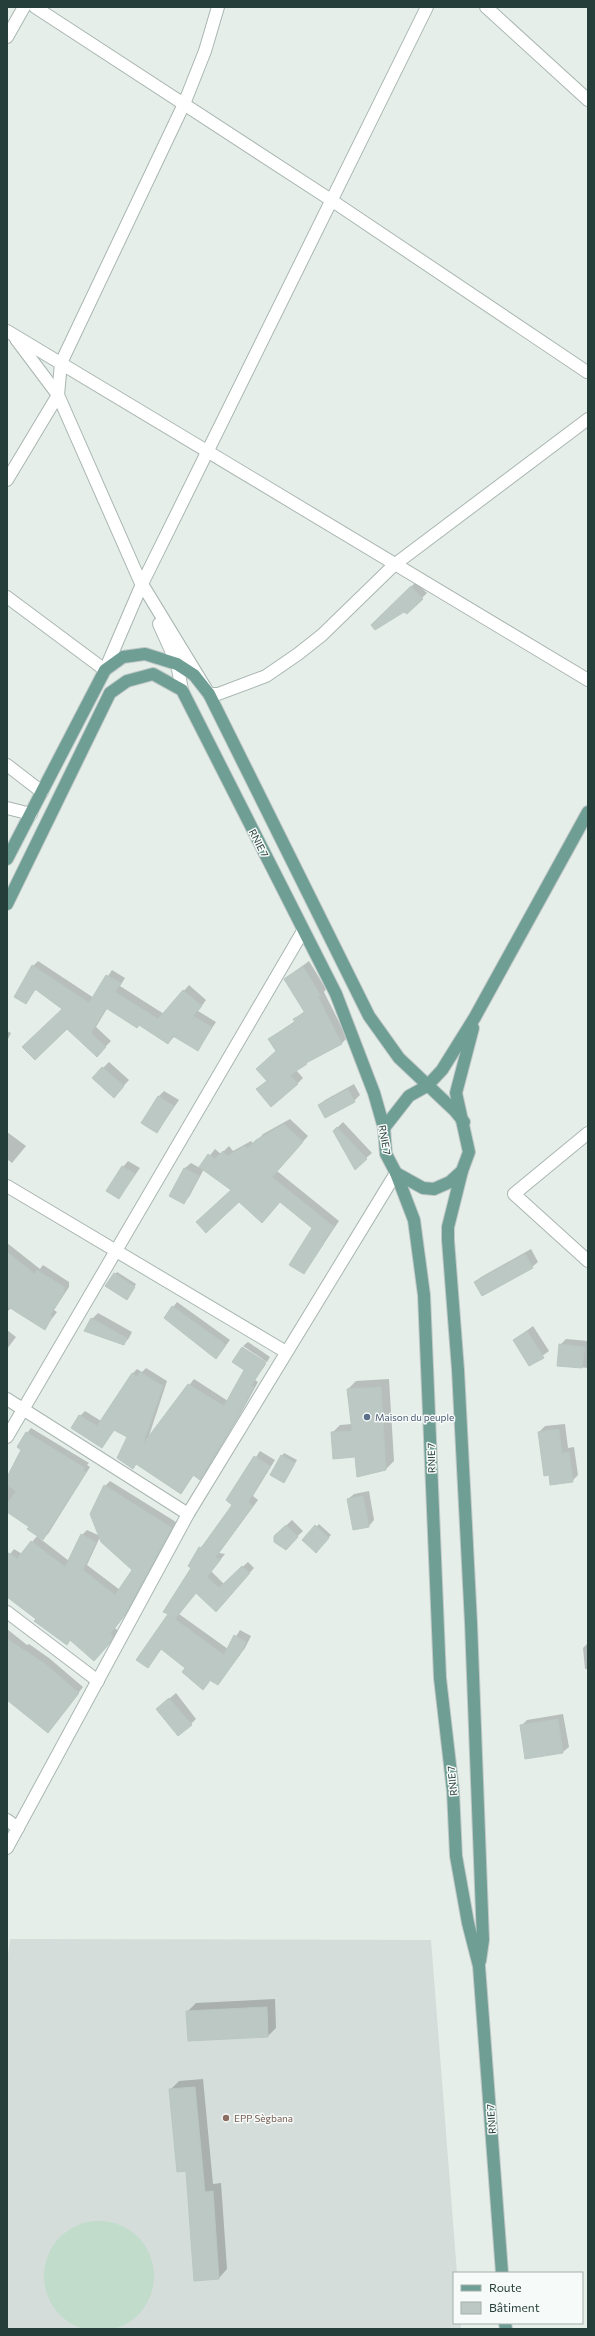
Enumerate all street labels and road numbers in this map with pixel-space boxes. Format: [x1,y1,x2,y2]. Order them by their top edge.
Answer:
street label: RNIE 7 [247,827,271,859]
street label: RNIE 7 [376,1124,394,1156]
street label: RNIE 7 [424,1443,438,1473]
street label: RNIE 7 [444,1765,460,1797]
street label: RNIE 7 [484,2104,498,2134]

